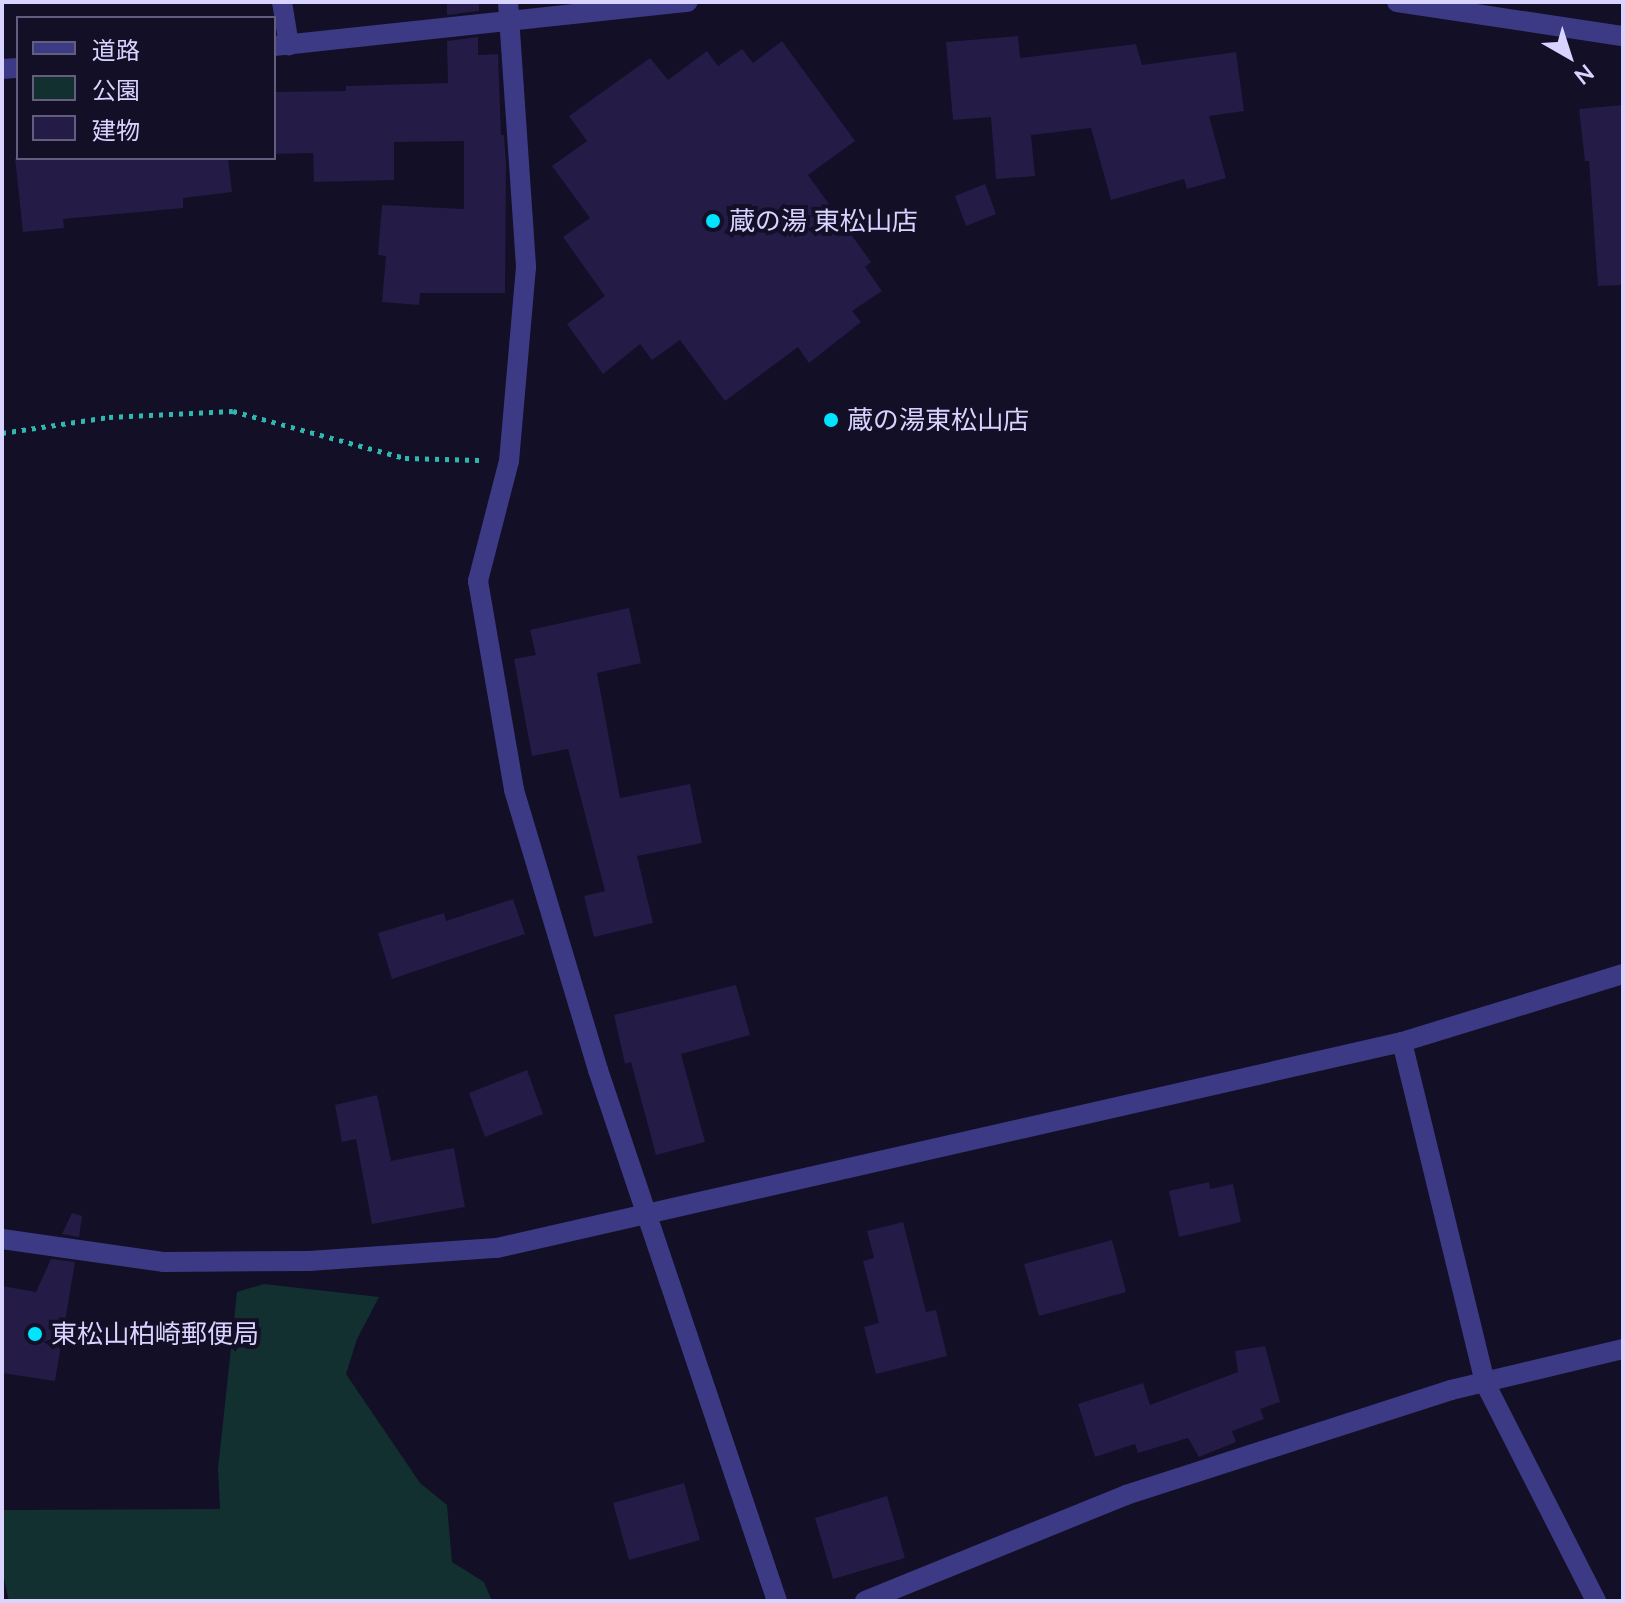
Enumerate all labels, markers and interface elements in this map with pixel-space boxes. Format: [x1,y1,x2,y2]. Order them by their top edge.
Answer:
legend [16,16,276,160]
north arrow [1529,16,1609,96]
text: 道路 [92,35,140,64]
text: N [1569,59,1600,91]
text: 公園 [92,75,140,104]
text: 建物 [92,115,140,144]
place label: 蔵の湯 東松山店 [729,205,918,237]
marker: 蔵の湯 東松山店 [704,212,722,230]
place label: 蔵の湯東松山店 [847,404,1029,436]
marker: 蔵の湯東松山店 [822,411,840,429]
place label: 東松山柏崎郵便局 [51,1318,259,1350]
marker: 東松山柏崎郵便局 [26,1325,44,1343]

